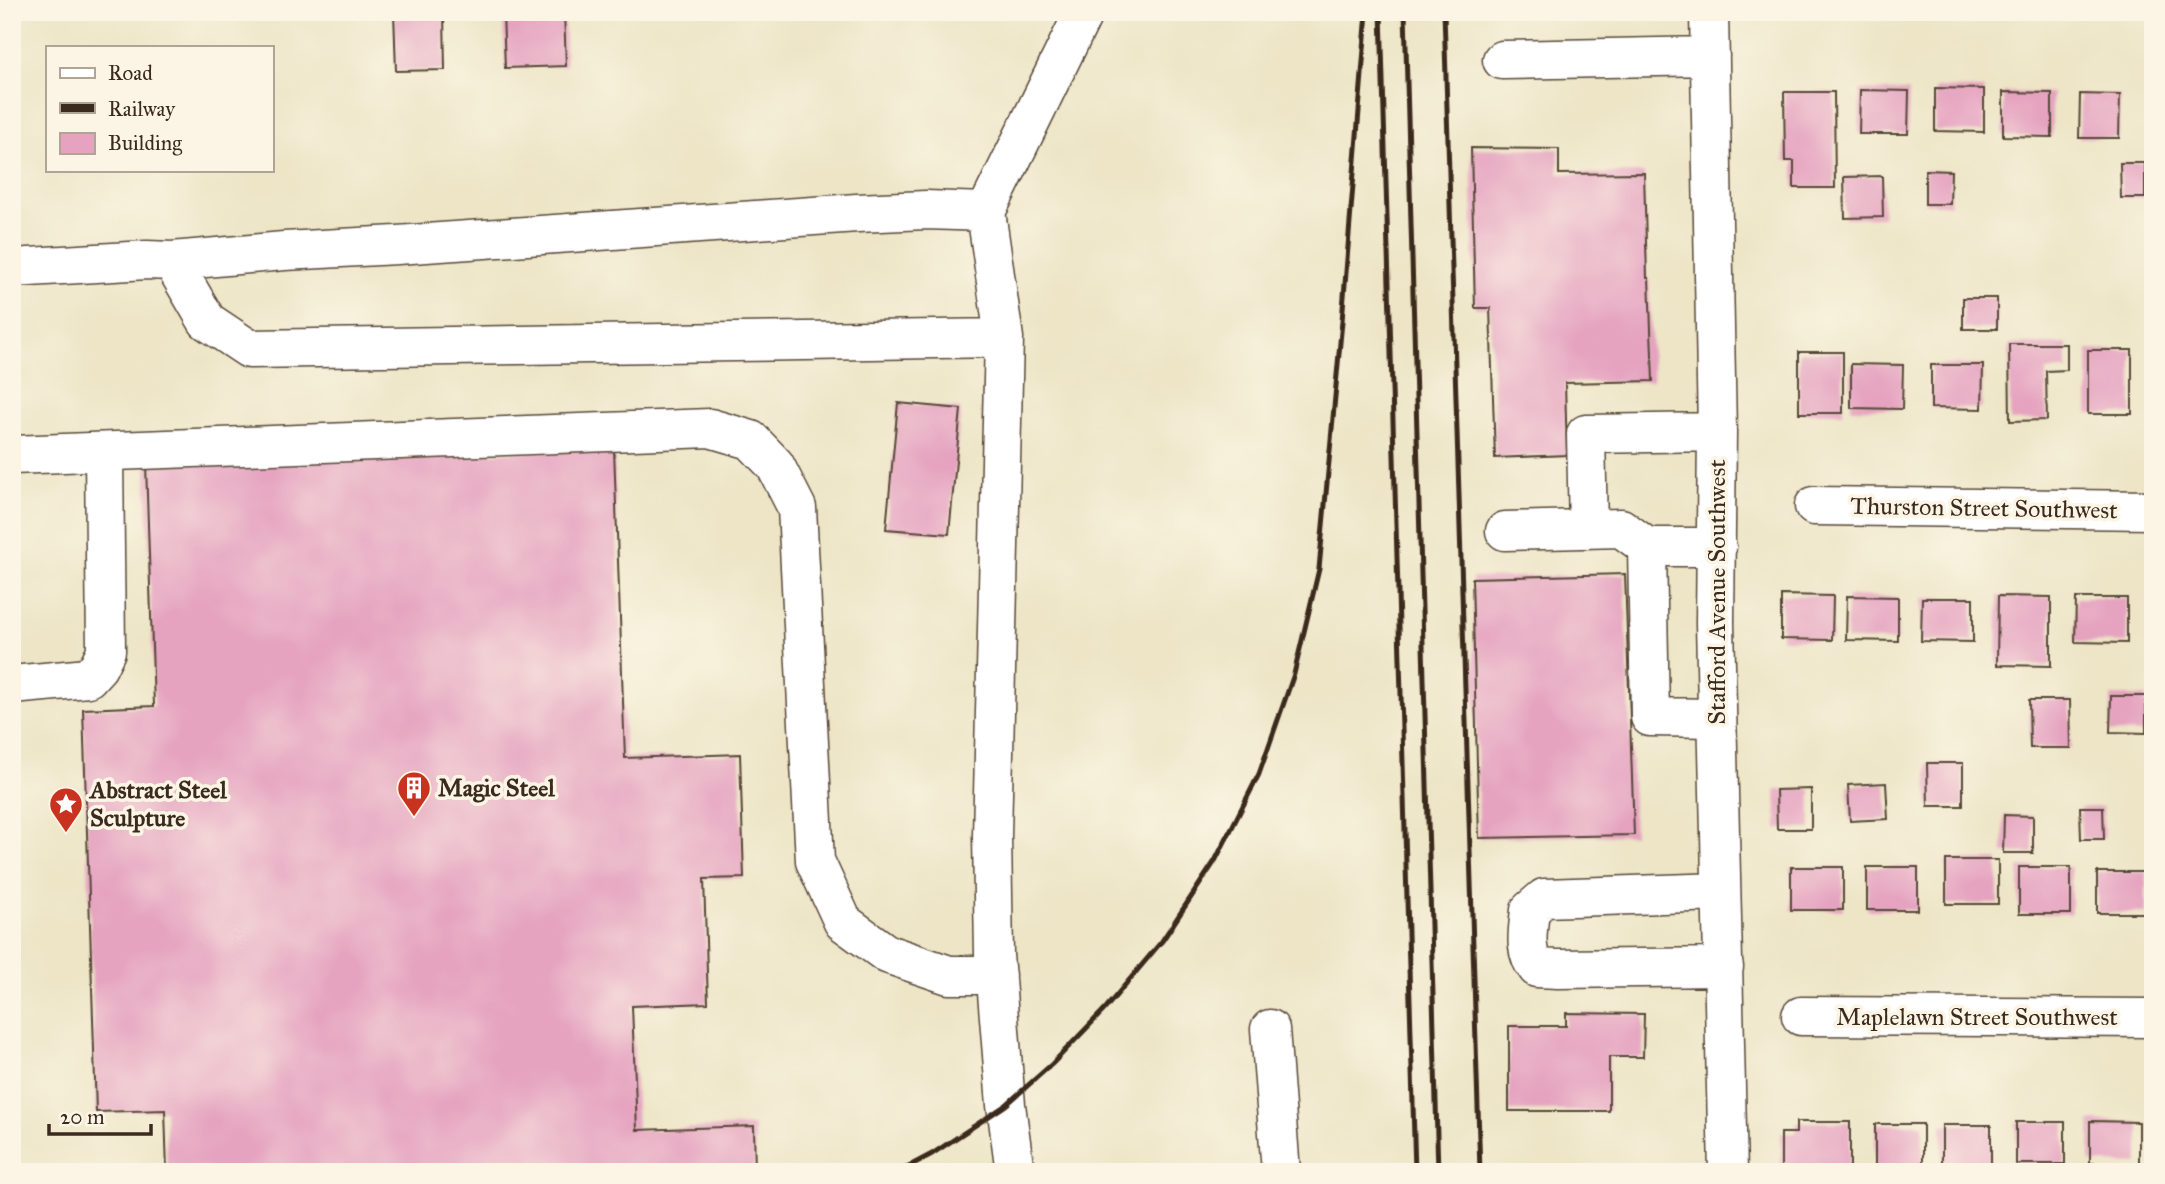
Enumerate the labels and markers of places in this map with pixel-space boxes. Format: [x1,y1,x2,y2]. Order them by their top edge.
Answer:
building icon: Magic Steel [395,769,433,818]
place label: Magic Steel [438,773,555,803]
place label: Abstract Steel Sculpture [88,775,227,833]
place icon: Abstract Steel Sculpture [47,785,85,834]

